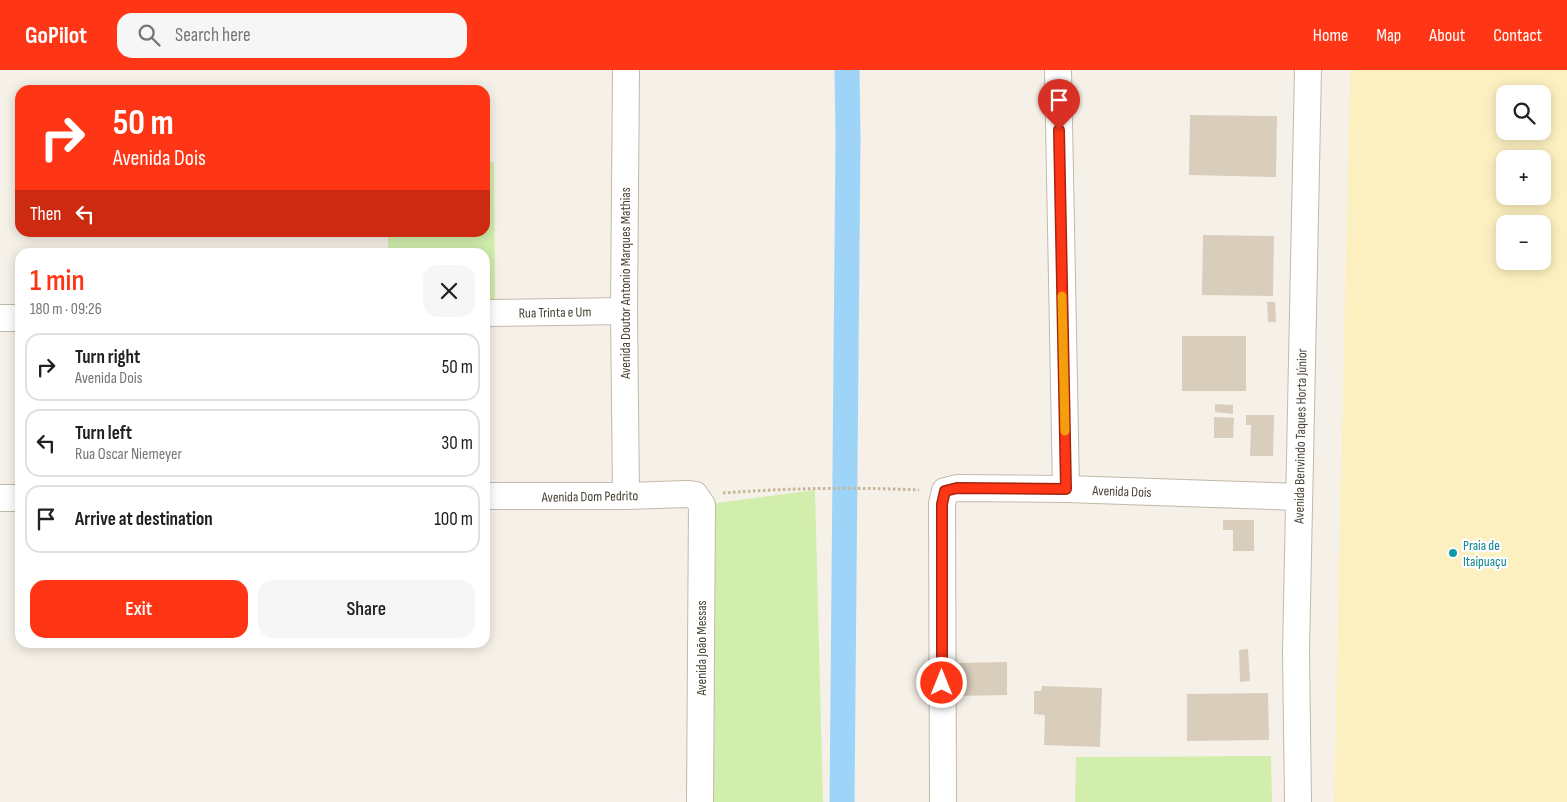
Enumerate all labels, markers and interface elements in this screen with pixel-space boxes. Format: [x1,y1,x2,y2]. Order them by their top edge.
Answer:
search box [117,13,467,58]
text: GoPilot [25,21,87,50]
icon: search [135,21,163,49]
text: Search here [175,24,251,47]
text: Home [1313,25,1348,46]
text: Map [1376,25,1401,46]
text: About [1429,25,1465,46]
text: Contact [1493,25,1542,46]
pin [1038,79,1080,130]
map controls [1496,85,1551,270]
button: search [1496,85,1551,140]
icon: arrive [1045,86,1073,114]
text: 50 m [113,102,174,145]
icon: right [30,105,95,170]
text: Avenida Dois [113,145,206,172]
button: + [1496,150,1551,205]
street label: Avenida Doutor Antonio Marques Mathias [617,187,634,380]
icon: left [71,200,99,228]
text: Then [30,203,61,226]
button: − [1496,215,1551,270]
text: 1 min [30,263,85,299]
button: close [423,265,475,317]
text: 180 m · 09:26 [30,300,102,319]
street label: Rua Trinta e Um [518,303,592,322]
text: Turn right [75,346,140,369]
street label: Avenida Benvindo Taques Horta Júnior [1290,348,1311,525]
icon: right [32,353,60,381]
text: 50 m [442,356,473,379]
text: Avenida Dois [75,369,143,388]
text: Turn left [75,422,132,445]
icon: left [32,429,60,457]
text: 30 m [441,432,473,455]
text: Rua Oscar Niemeyer [75,445,182,464]
street label: Avenida Dois [1091,482,1152,501]
street label: Avenida Dom Pedrito [541,487,639,506]
icon: arrive [32,505,60,533]
text: Arrive at destination [75,508,213,531]
text: 100 m [434,508,473,531]
place label: Praia de Itaipuaçu [1463,537,1507,570]
marker: Praia de Itaipuaçu [1447,547,1459,559]
button: Exit [30,580,248,638]
button: Share [258,580,475,638]
street label: Avenida João Messas [693,600,710,697]
position arrow [915,656,967,708]

